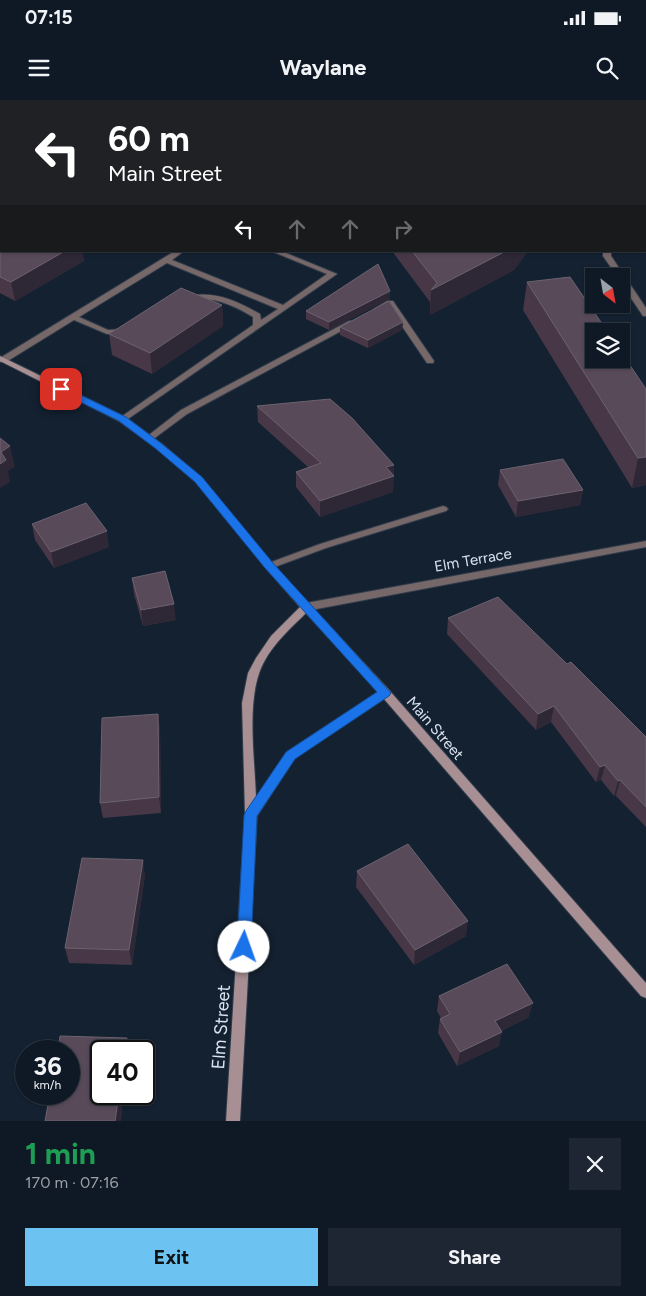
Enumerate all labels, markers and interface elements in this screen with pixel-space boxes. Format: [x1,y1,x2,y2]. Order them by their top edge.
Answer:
text: 07:15 [25,6,73,29]
icon: menu [25,54,53,82]
text: Waylane [280,54,366,81]
icon: search [593,54,621,82]
text: 60 m [108,118,190,160]
icon: left [25,120,90,185]
text: Main Street [108,160,222,187]
icon: left [230,215,258,243]
icon: ahead [283,215,311,243]
icon: ahead [336,215,364,243]
icon: right [389,215,417,243]
north arrow [585,268,630,312]
map controls [585,268,630,368]
button: layers [585,323,630,368]
pin [40,368,82,410]
icon: arrive [47,375,75,403]
street label: Elm Terrace [433,544,513,576]
street label: Main Street [403,693,468,764]
position arrow [217,920,269,972]
street label: Elm Street [207,984,235,1070]
speed limit sign: 40 [90,1040,155,1105]
text: 36 [33,1051,62,1081]
text: km/h [34,1078,61,1092]
text: 1 min [25,1135,96,1172]
button: close [569,1138,621,1190]
text: 170 m · 07:16 [25,1173,119,1192]
button: Exit [25,1228,318,1286]
button: Share [328,1228,621,1286]

